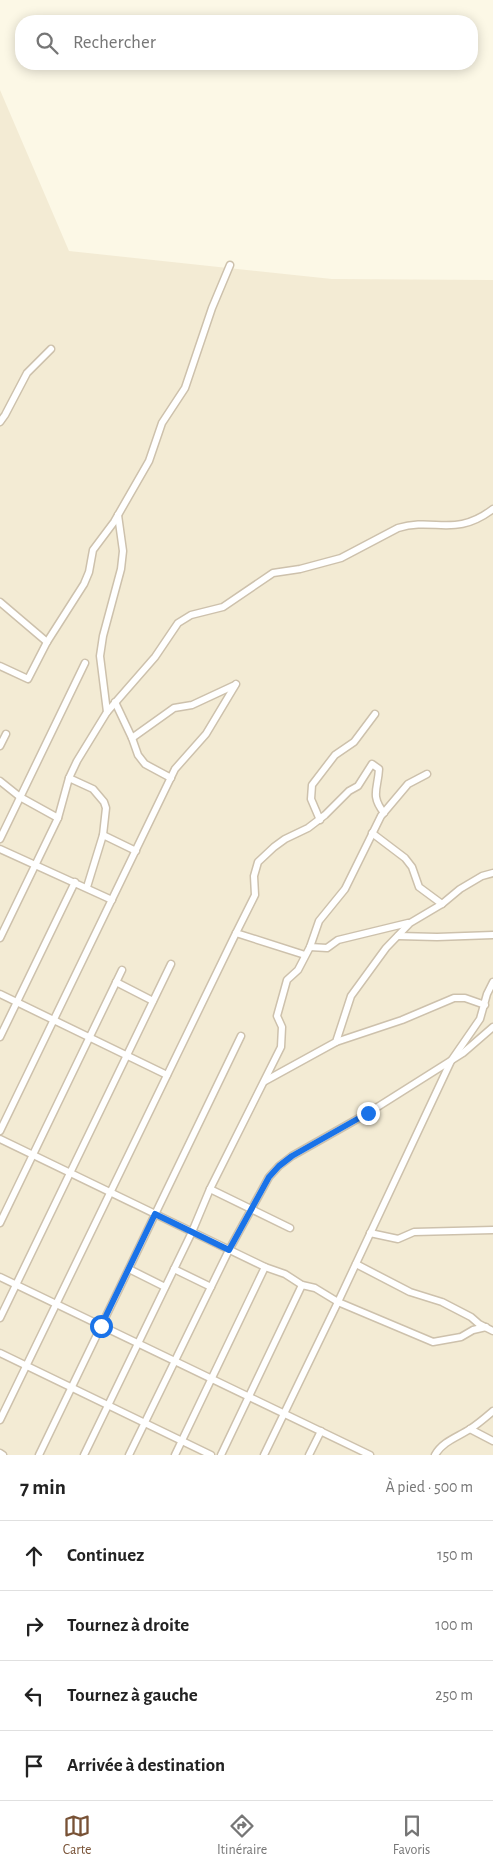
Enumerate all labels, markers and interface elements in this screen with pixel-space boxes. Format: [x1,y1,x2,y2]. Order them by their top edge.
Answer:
search box [15,15,478,70]
icon: search [33,29,61,57]
text: Rechercher [73,33,156,52]
route end [357,1102,380,1125]
route start [90,1315,113,1338]
text: 7 min [20,1477,66,1498]
text: À pied · 500 m [385,1479,473,1495]
icon: ahead [20,1542,48,1570]
text: Continuez [67,1546,144,1565]
text: 150 m [437,1547,473,1563]
icon: right [20,1612,48,1640]
text: Tournez à droite [67,1616,189,1635]
text: 100 m [435,1617,473,1633]
icon: left [20,1682,48,1710]
text: Tournez à gauche [67,1686,198,1705]
text: 250 m [435,1687,473,1703]
icon: arrive [20,1752,48,1780]
text: Arrivée à destination [67,1756,225,1775]
tab: Carte [63,1812,92,1859]
tab: Itinéraire [217,1812,267,1859]
tab: Favoris [393,1812,430,1859]

